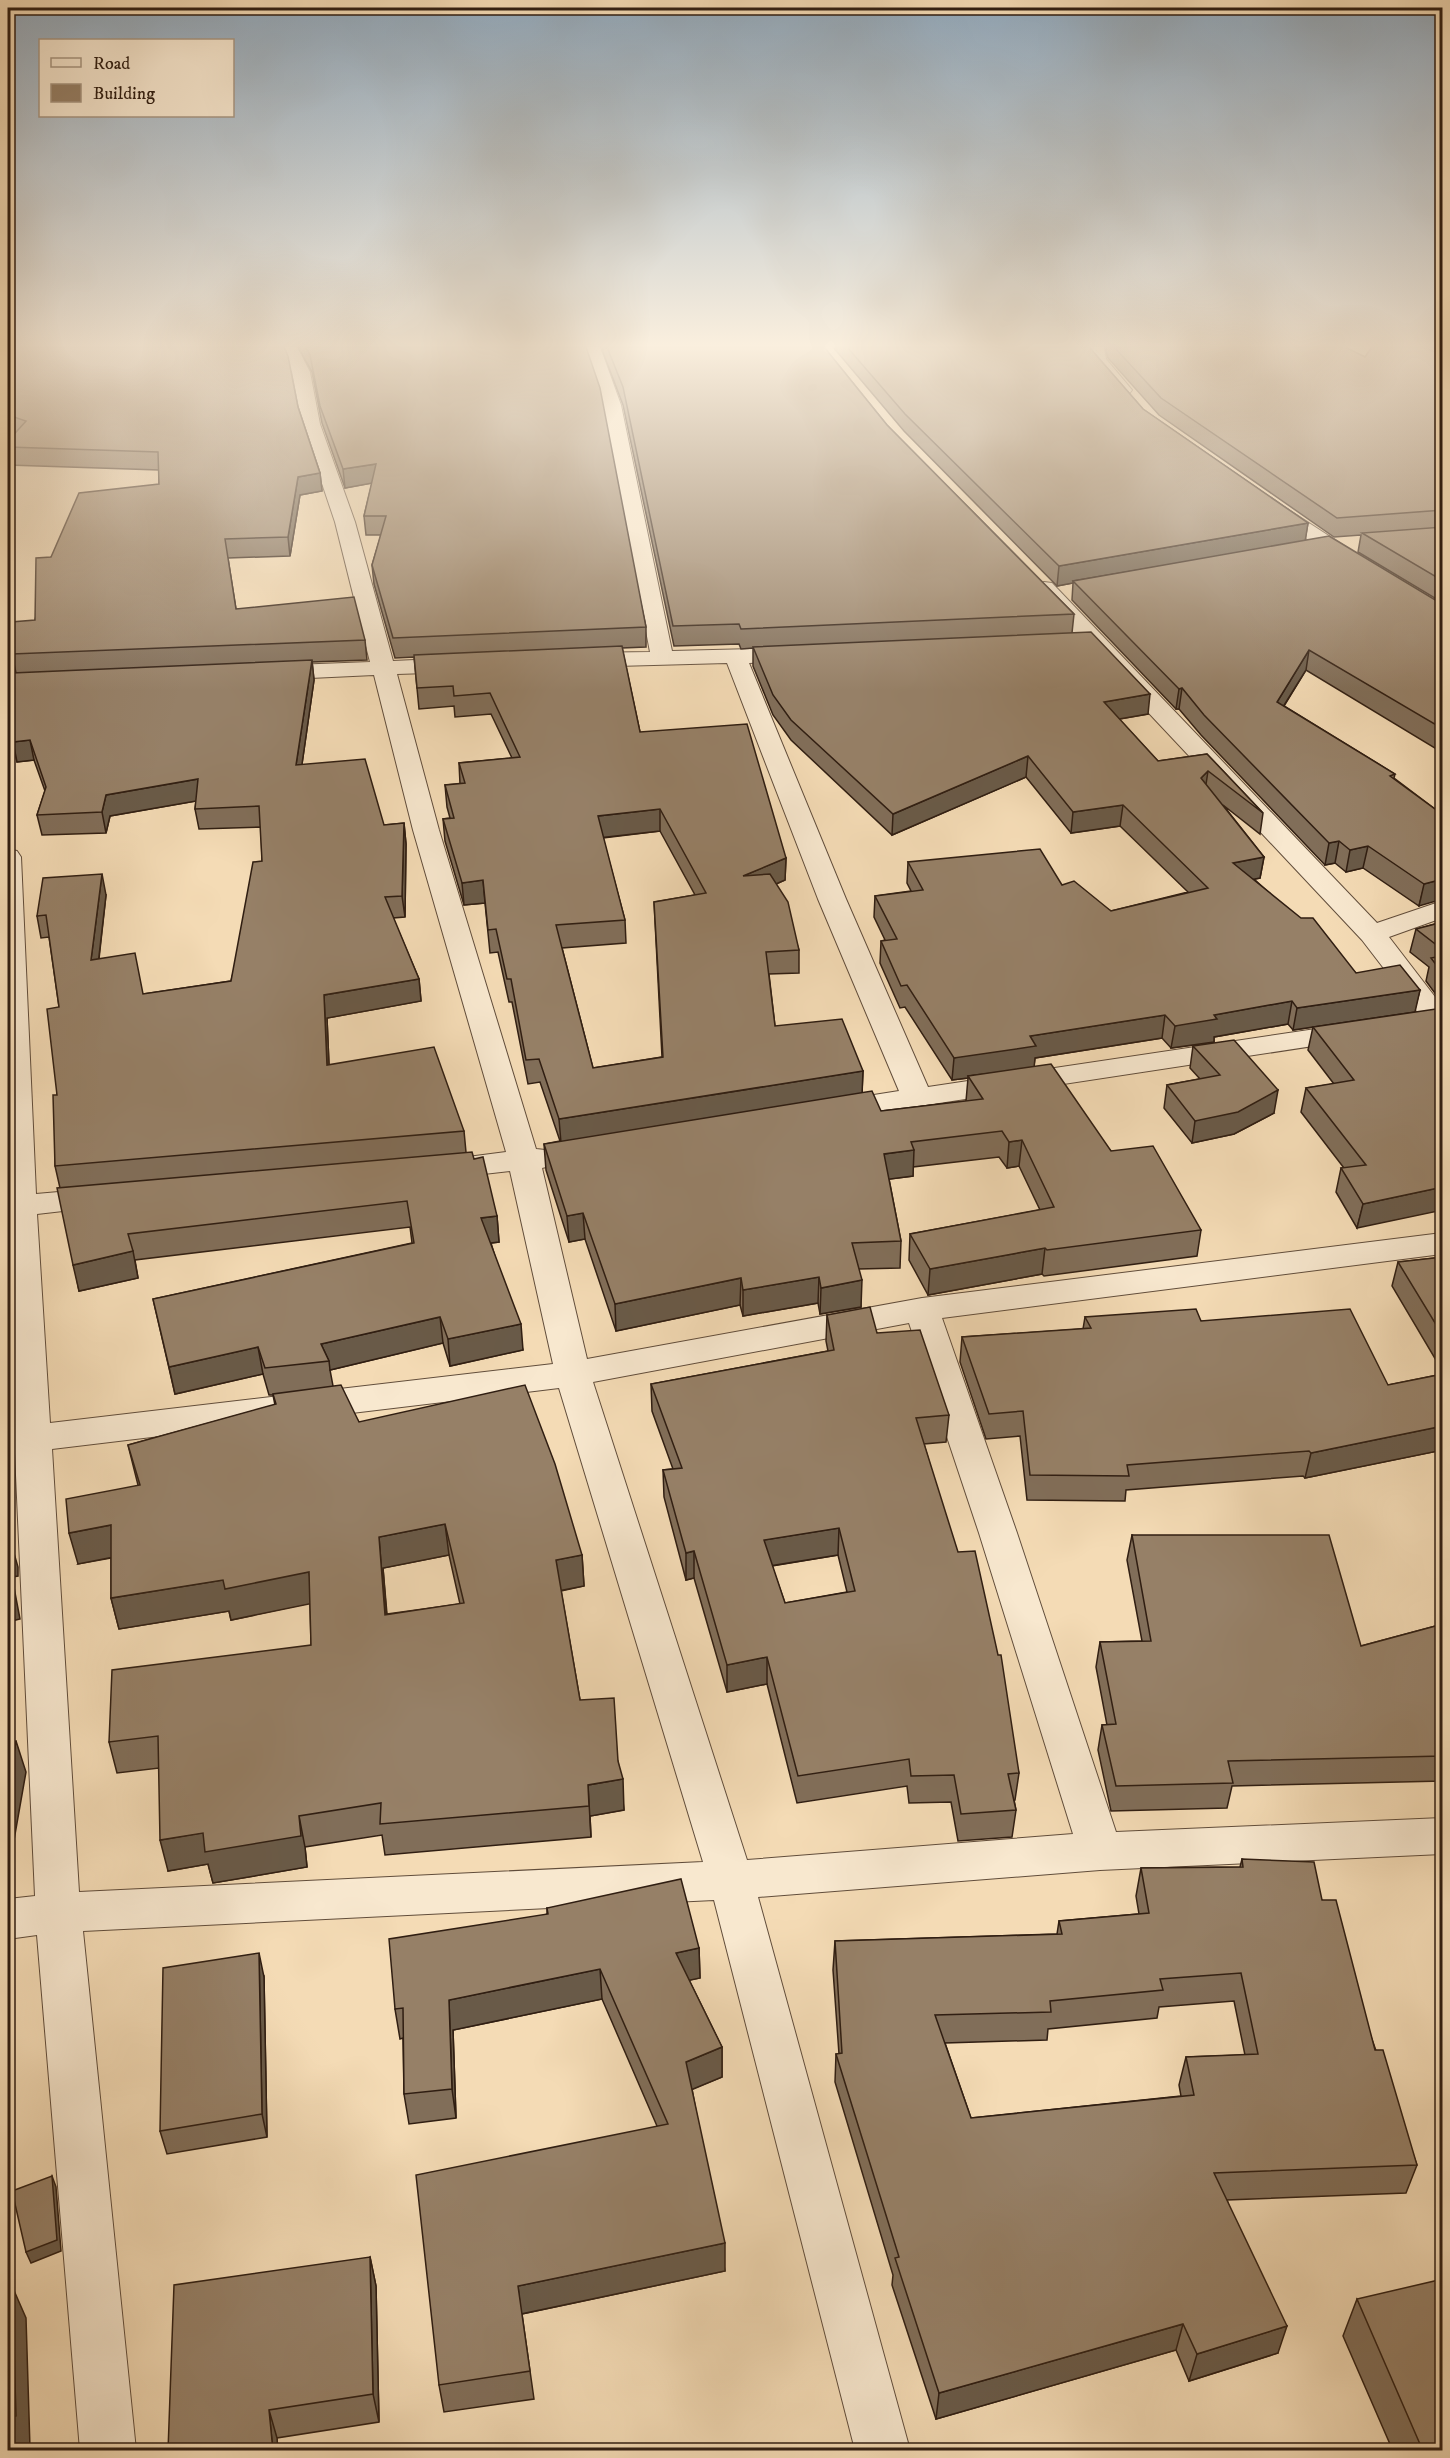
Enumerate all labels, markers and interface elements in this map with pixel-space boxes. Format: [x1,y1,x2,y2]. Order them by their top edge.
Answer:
legend [39,39,234,117]
text: Road [93,53,130,75]
text: Building [93,83,155,105]

